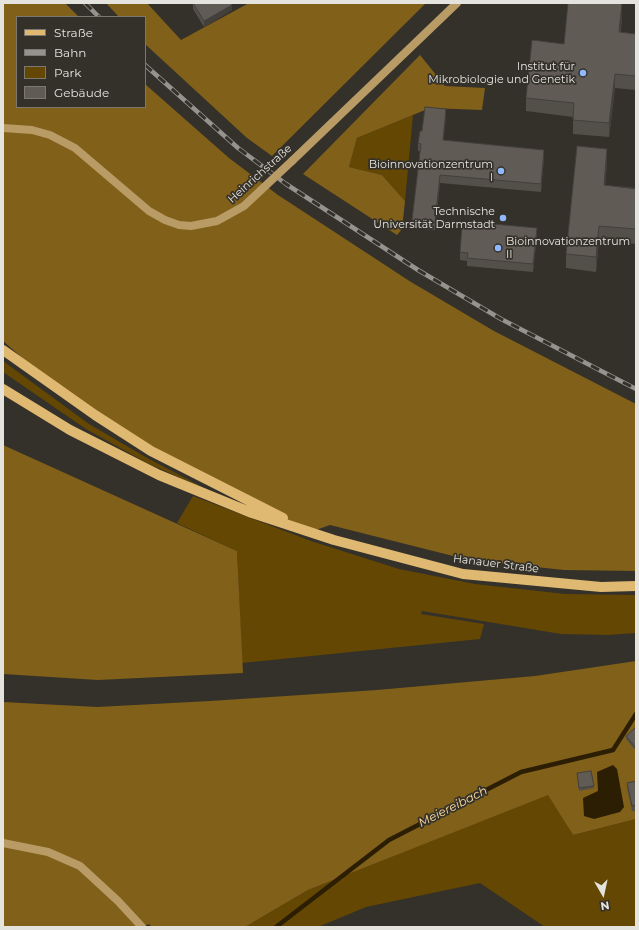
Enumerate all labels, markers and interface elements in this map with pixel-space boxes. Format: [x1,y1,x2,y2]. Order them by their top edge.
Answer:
legend [16,16,146,108]
text: Straße [54,25,93,40]
text: Bahn [54,45,86,60]
place label: Institut für Mikrobiologie und Genetik [428,60,575,86]
text: Park [54,65,81,80]
marker: Institut für Mikrobiologie und Genetik [578,68,588,78]
text: Gebäude [54,85,109,100]
street label: Heinrichstraße [225,142,295,206]
place label: Bioinnovationzentrum I [369,158,493,184]
marker: Bioinnovationzentrum I [496,166,506,176]
place label: Technische Universität Darmstadt [373,205,495,231]
marker: Technische Universität Darmstadt [498,213,508,223]
place label: Bioinnovationzentrum II [506,235,630,261]
marker: Bioinnovationzentrum II [493,243,503,253]
street label: Hanauer Straße [452,552,540,576]
water label: Meiereibach [416,783,490,831]
north arrow [583,874,623,914]
text: N [599,898,610,913]

